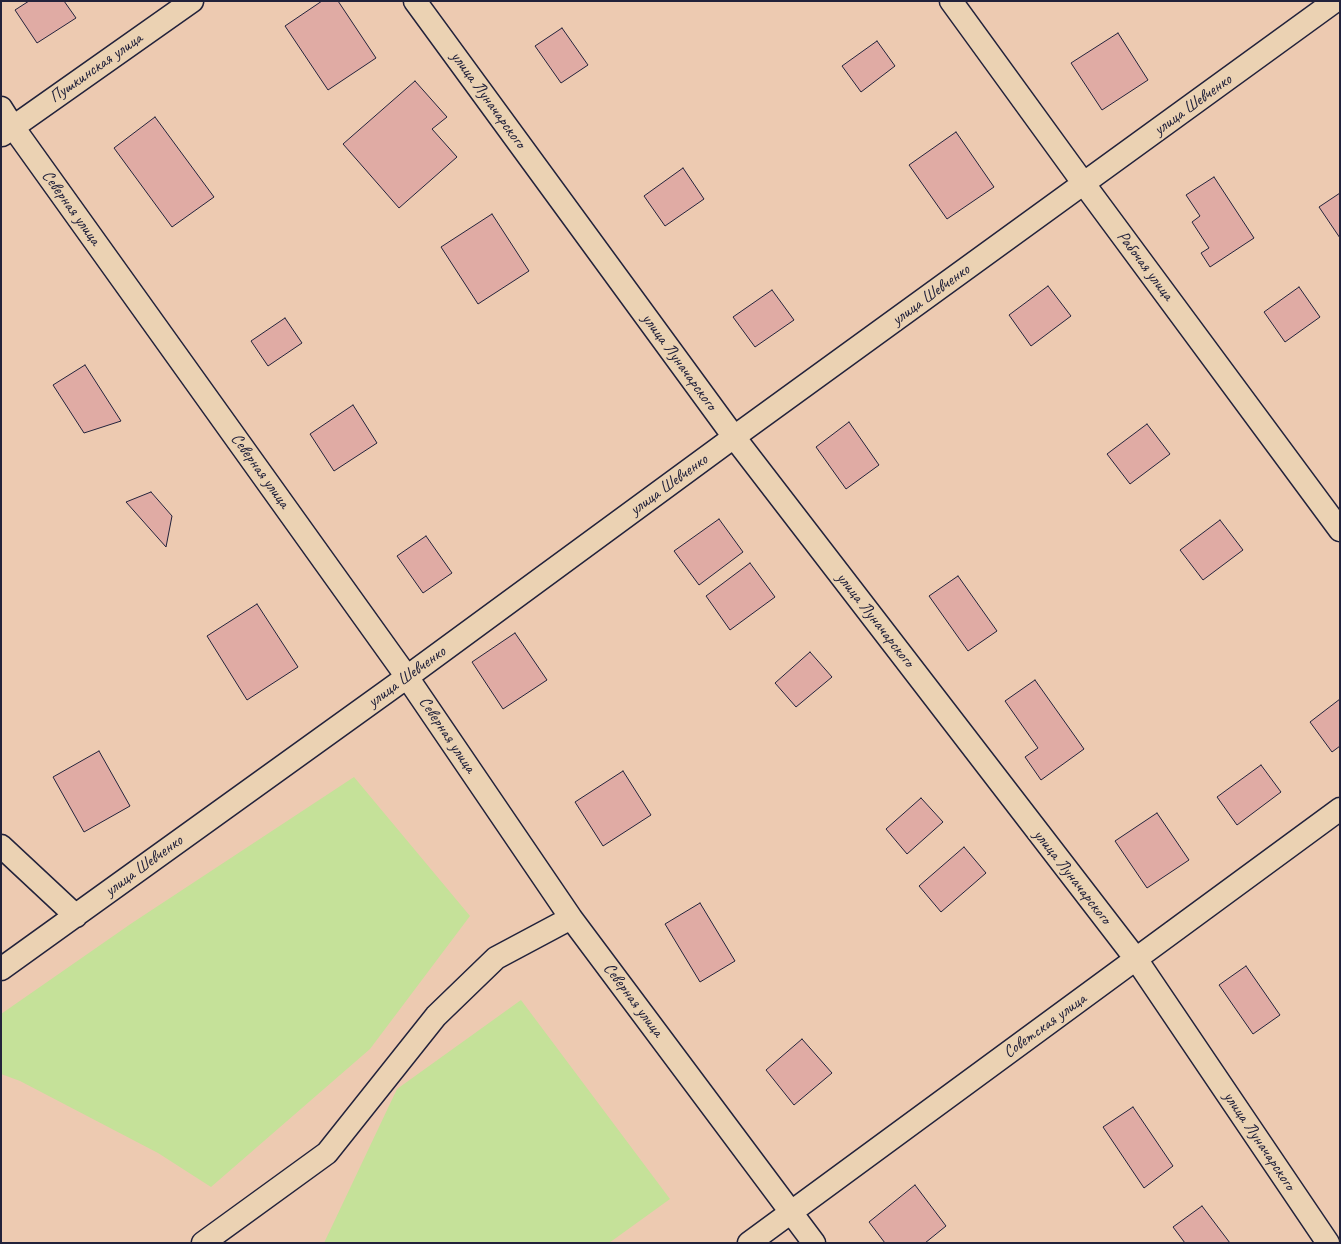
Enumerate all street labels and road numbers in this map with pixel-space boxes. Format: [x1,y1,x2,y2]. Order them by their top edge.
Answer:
street label: Пушкинская улица [45,28,147,108]
street label: улица Луначарского [446,47,530,153]
street label: улица Шевченко [1150,70,1236,140]
street label: Северная улица [37,167,105,249]
street label: Рабочая улица [1112,227,1178,305]
street label: улица Шевченко [888,260,974,330]
street label: улица Луначарского [637,309,721,415]
street label: Северная улица [226,430,294,512]
street label: улица Шевченко [626,450,712,520]
street label: улица Луначарского [832,568,918,672]
street label: улица Шевченко [364,642,450,712]
street label: Северная улица [414,693,480,777]
street label: улица Луначарского [1029,825,1115,929]
street label: улица Шевченко [101,831,187,901]
street label: Северная улица [598,959,668,1041]
street label: Советская улица [1000,989,1090,1063]
street label: улица Луначарского [1218,1088,1300,1194]

